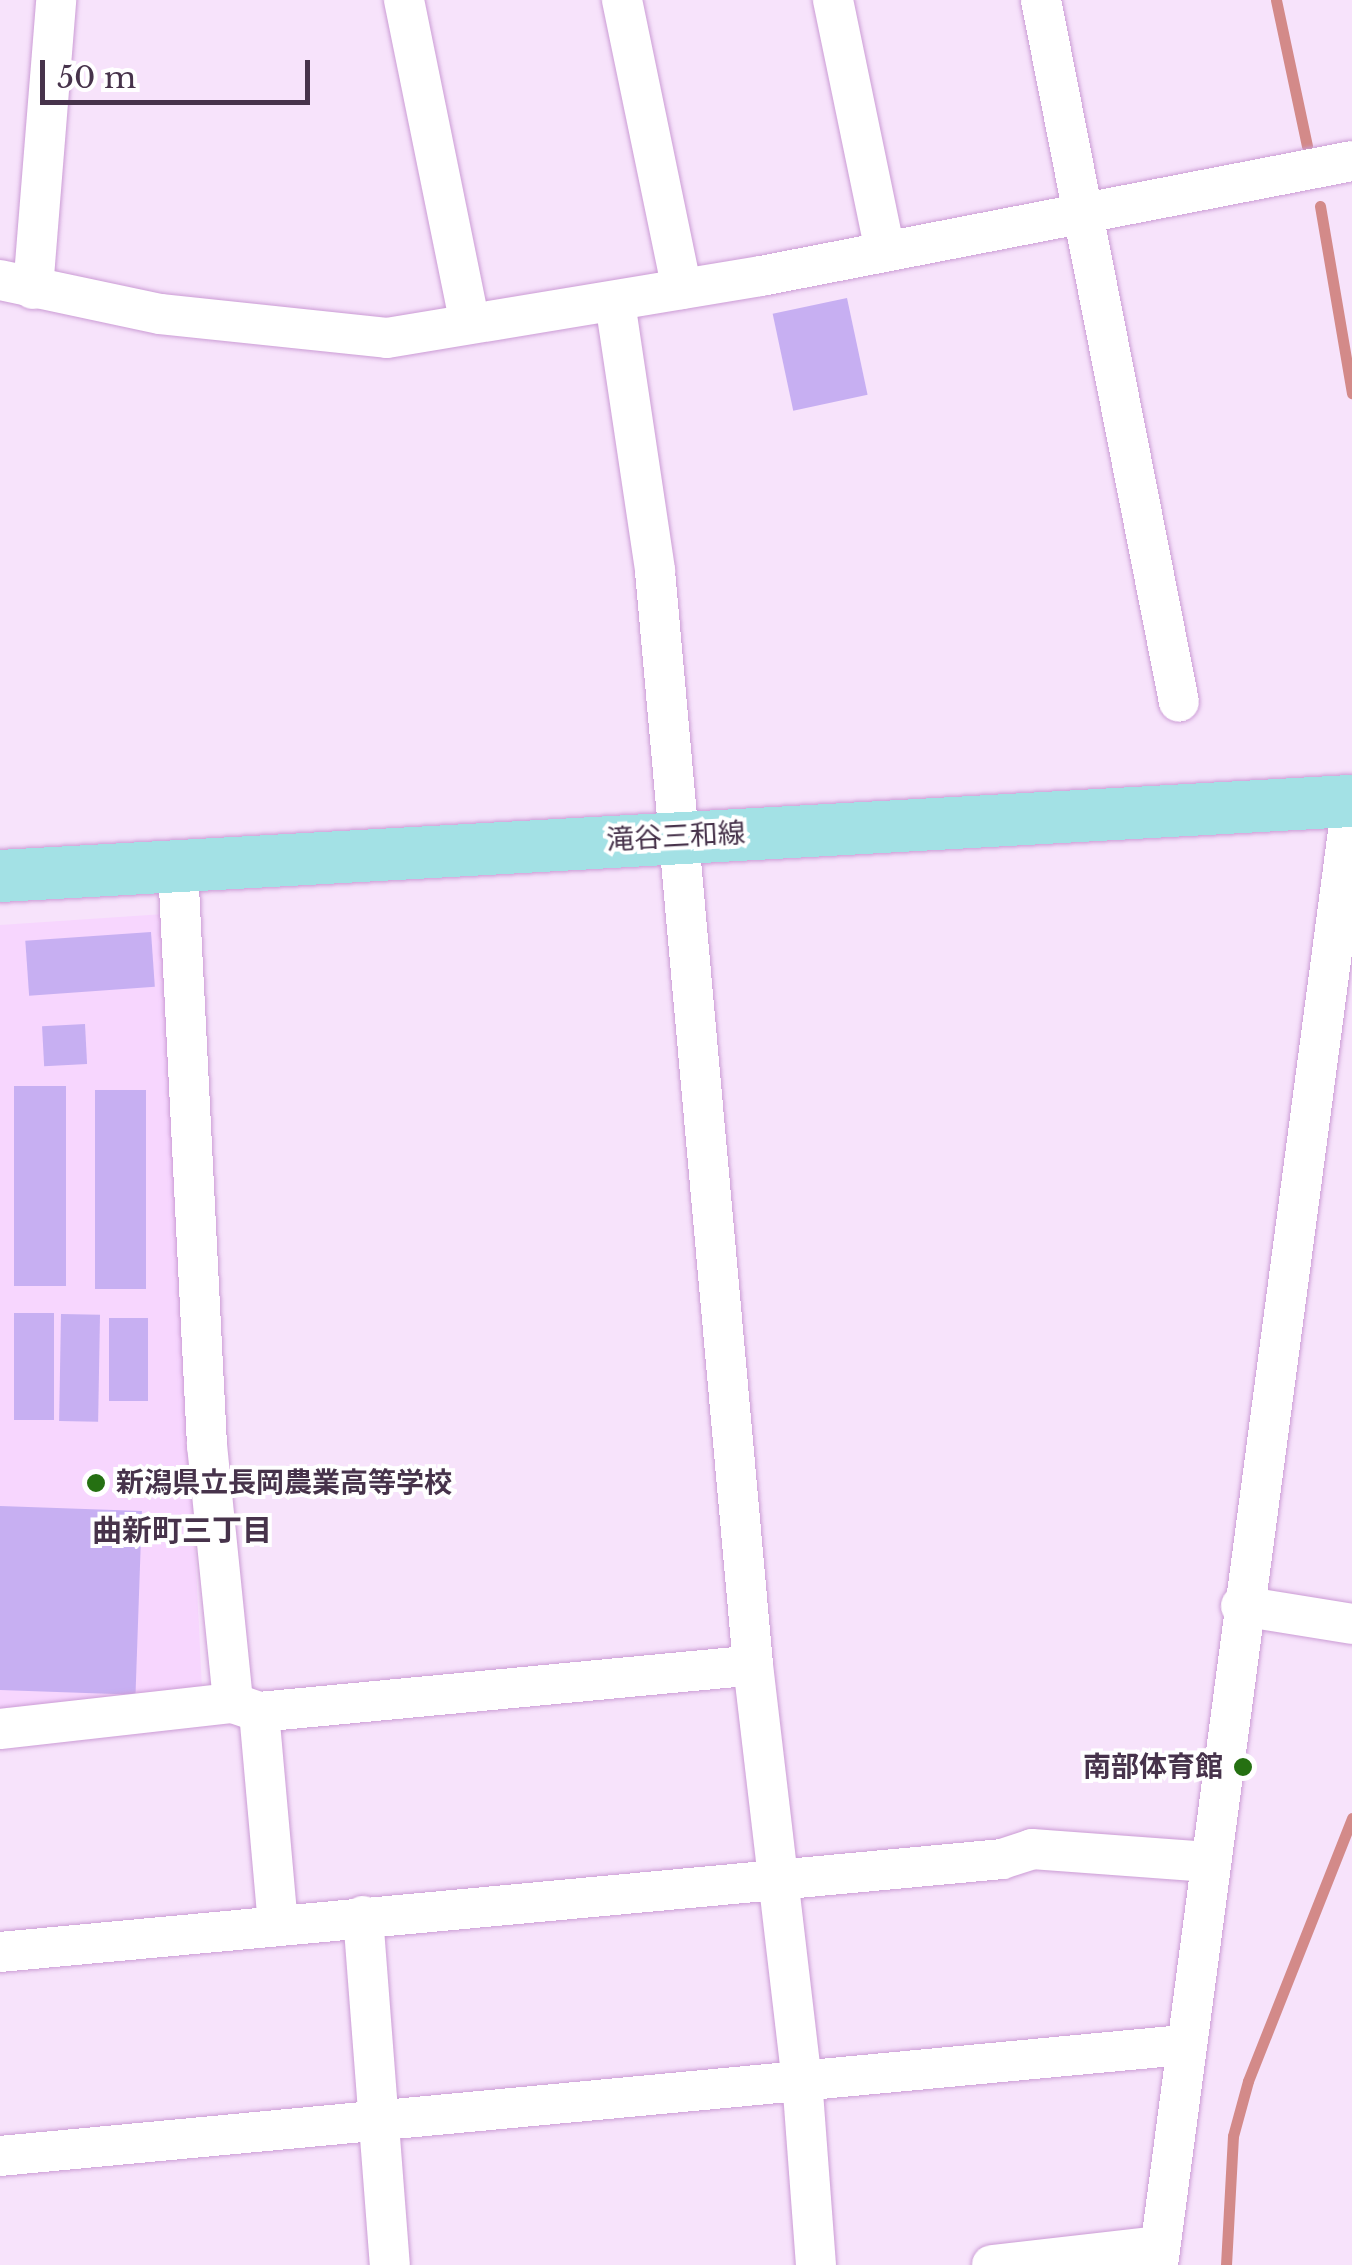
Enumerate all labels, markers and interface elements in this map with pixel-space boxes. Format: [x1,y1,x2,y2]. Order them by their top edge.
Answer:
scale bar [45,40,315,102]
text: 50 m [57,59,136,96]
street label: 滝谷三和線 [605,817,747,857]
place label: 新潟県立長岡農業高等学校 [116,1466,452,1500]
marker: 新潟県立長岡農業高等学校 [85,1472,107,1494]
district label: 曲新町三丁目 [92,1513,272,1549]
place label: 南部体育館 [1083,1750,1223,1784]
marker: 南部体育館 [1232,1756,1254,1778]

